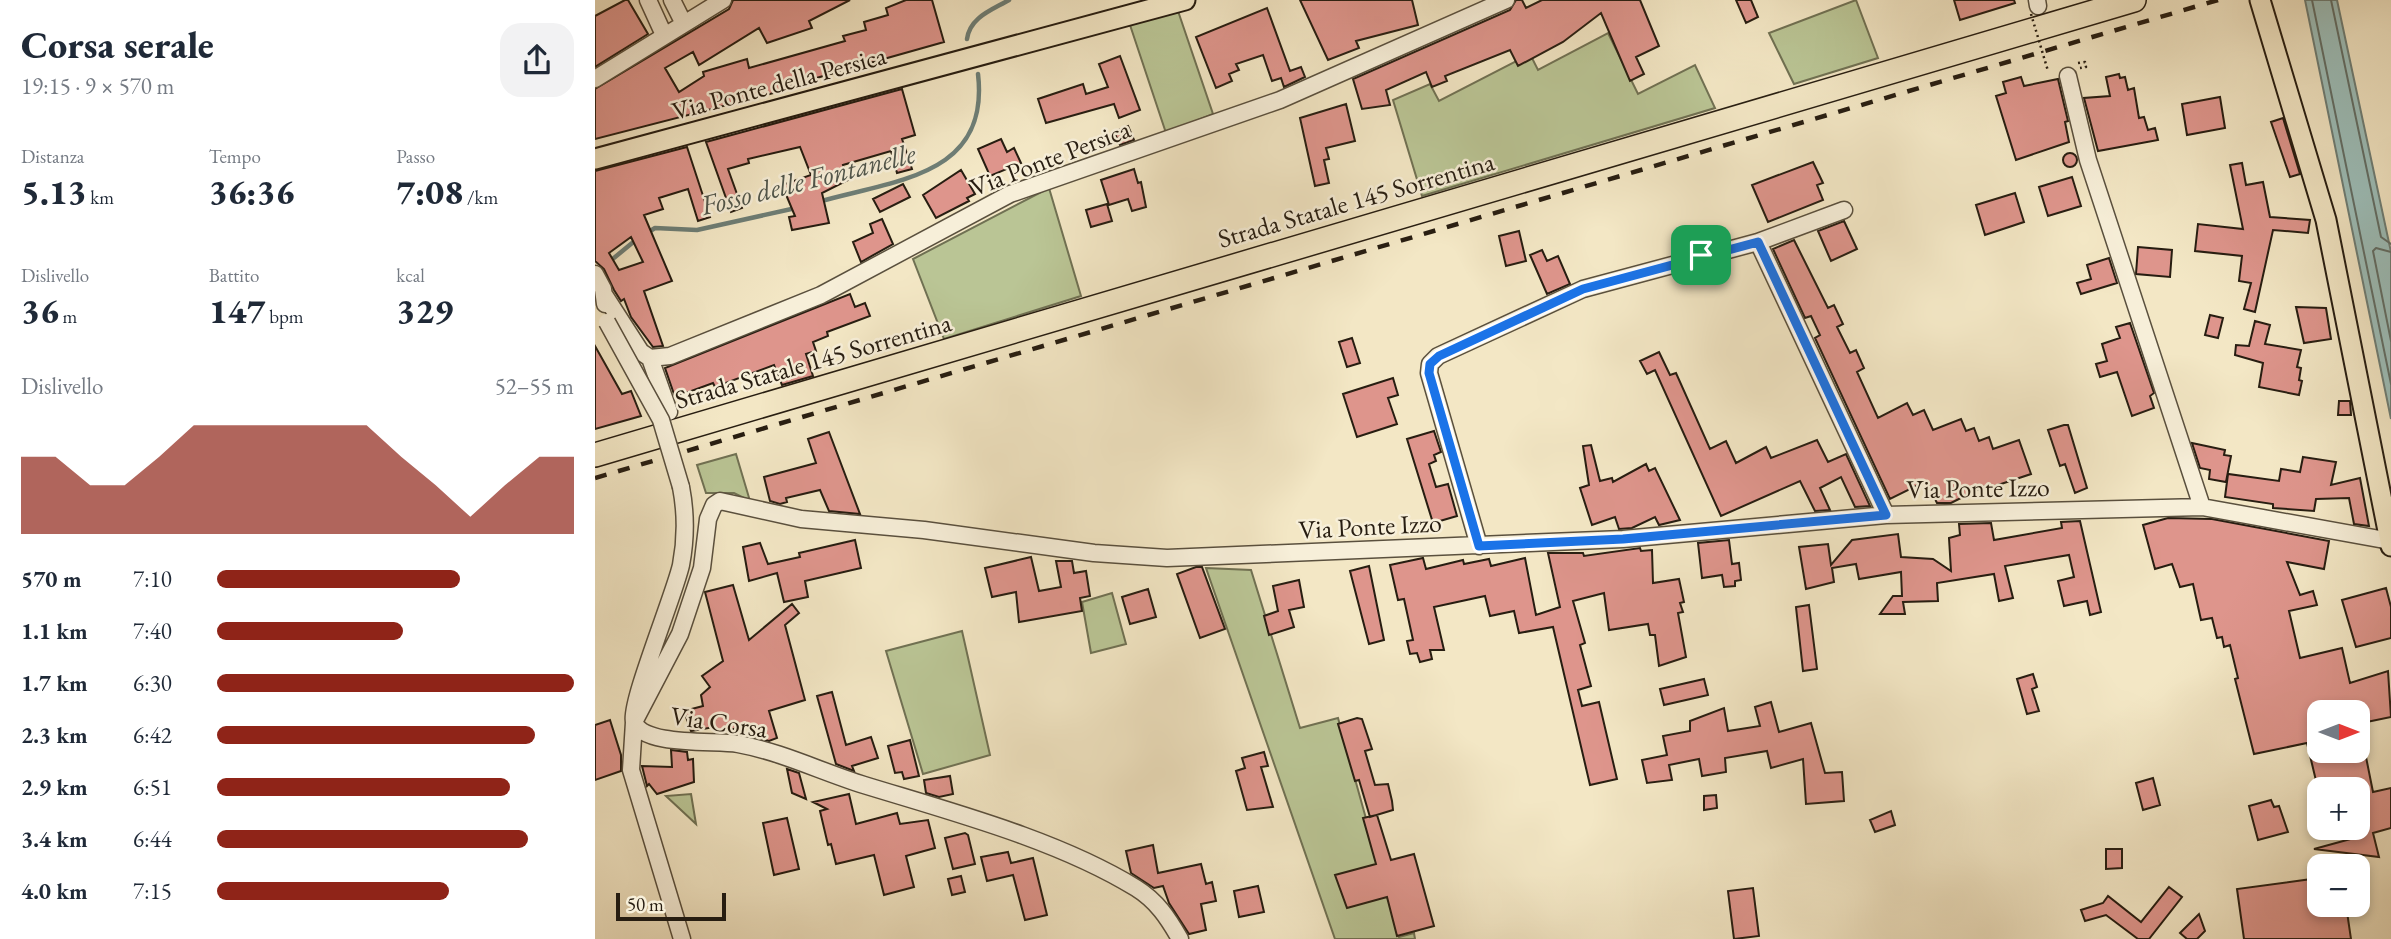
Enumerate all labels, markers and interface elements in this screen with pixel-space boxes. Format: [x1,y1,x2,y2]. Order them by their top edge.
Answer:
text: Corsa serale [21,20,214,69]
button: share [500,23,574,97]
street label: Via Ponte della Persica [668,38,891,128]
text: 19:15 · 9 × 570 m [21,71,174,101]
street label: Via Ponte Persica [965,112,1136,204]
water label: Fosso delle Fontanelle [696,135,920,223]
text: Distanza [21,144,84,169]
text: Tempo [209,144,261,169]
text: Passo [396,144,435,169]
street label: Strada Statale 145 Sorrentina [1214,144,1499,256]
text: 5.13 [21,169,87,214]
text: 36:36 [209,169,294,214]
text: 7:08 [396,169,463,214]
text: km [87,185,114,210]
text: /km [463,185,498,210]
pin [1671,225,1731,285]
icon: arrive [1682,236,1720,274]
text: Dislivello [21,263,89,288]
text: Battito [209,263,259,288]
text: kcal [396,263,425,288]
text: 36 [21,288,59,333]
text: 147 [209,288,265,333]
text: 329 [396,288,453,333]
text: m [59,304,77,329]
text: bpm [265,304,304,329]
street label: Strada Statale 145 Sorrentina [671,305,956,417]
text: Dislivello [21,371,103,401]
text: 52–55 m [495,371,574,401]
street label: Via Ponte Izzo [1906,470,2050,506]
street label: Via Ponte Izzo [1298,505,1442,547]
text: 570 m [21,564,82,594]
text: 7:10 [133,564,172,594]
text: 1.1 km [21,616,88,646]
text: 7:40 [133,616,172,646]
text: 1.7 km [21,668,88,698]
text: 6:30 [133,668,172,698]
street label: Via Corsa [668,698,770,746]
north arrow [2307,700,2369,763]
map controls [2307,700,2370,917]
text: 2.3 km [21,720,88,750]
text: 6:42 [133,720,172,750]
text: 2.9 km [21,772,88,802]
text: 6:51 [133,772,172,802]
button: + [2307,777,2370,840]
text: 3.4 km [21,824,88,854]
text: 6:44 [133,824,172,854]
button: − [2307,854,2370,917]
text: 4.0 km [21,876,88,906]
text: 7:15 [133,876,172,906]
scale bar [616,890,726,922]
text: 50 m [627,892,664,917]

